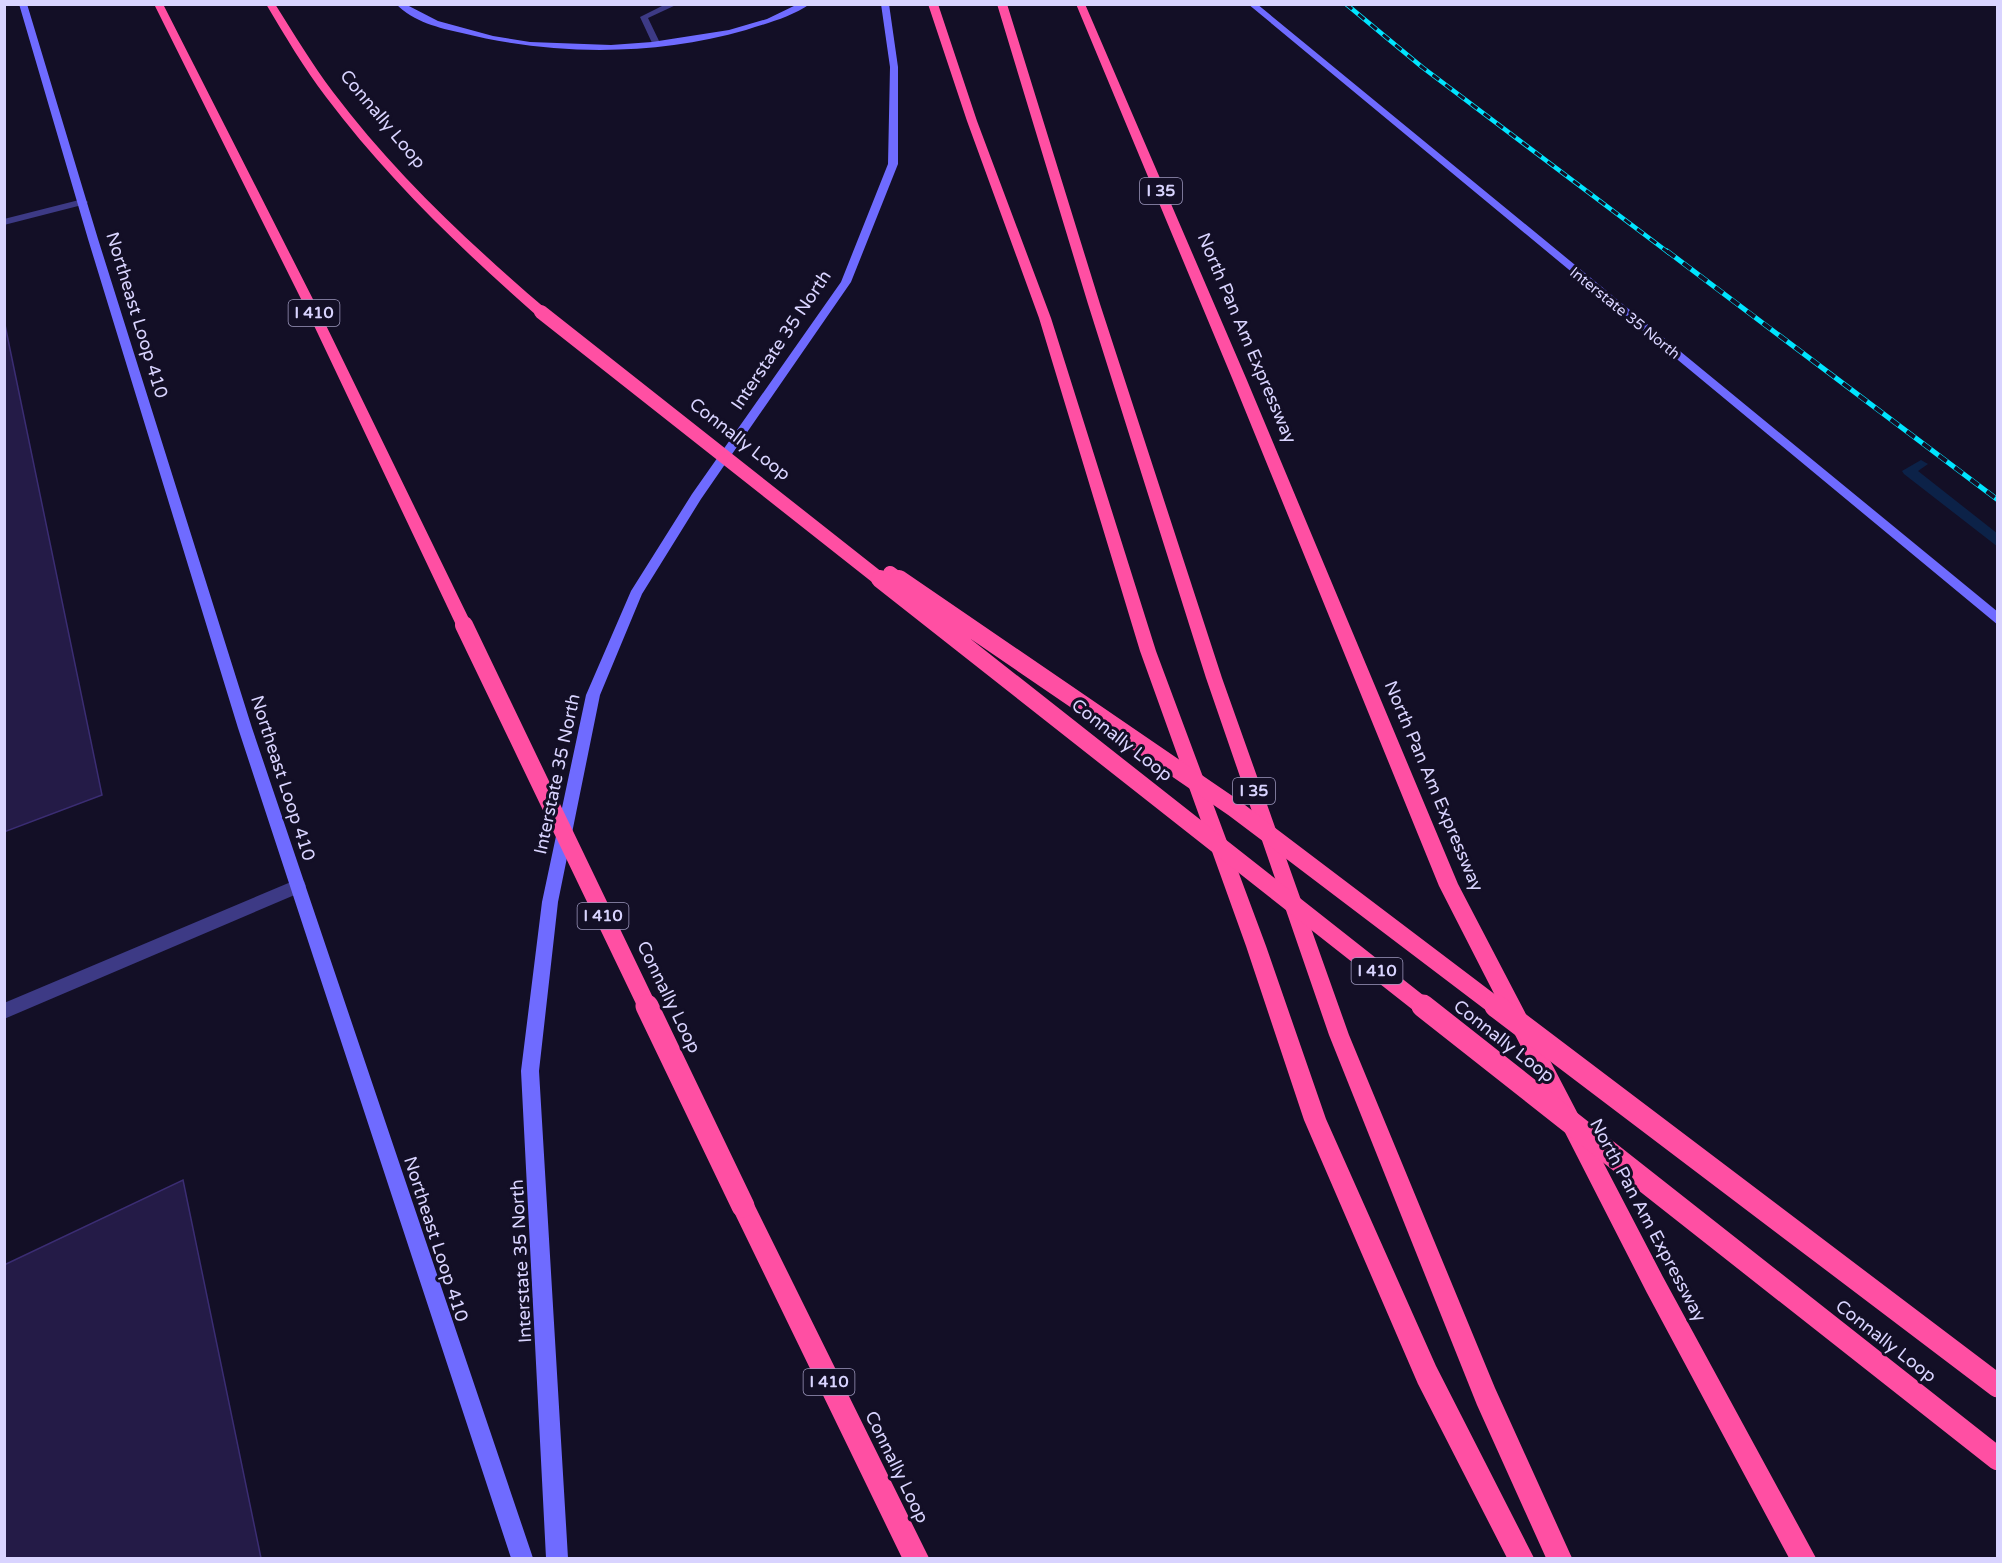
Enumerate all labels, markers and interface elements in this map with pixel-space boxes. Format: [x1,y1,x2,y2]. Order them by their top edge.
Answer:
street label: Connally Loop [335,65,431,173]
road number: I 35 [1140,178,1182,204]
street label: Northeast Loop 410 [101,229,173,401]
street label: North Pan Am Expressway [1193,229,1302,447]
street label: Interstate 35 North [1566,263,1684,363]
street label: Interstate 35 North [726,266,836,414]
road number: I 410 [288,300,340,326]
street label: Connally Loop [685,393,795,485]
street label: North Pan Am Expressway [1380,677,1489,895]
street label: Interstate 35 North [529,692,585,856]
street label: Northeast Loop 410 [246,693,320,863]
street label: Connally Loop [1067,694,1177,786]
road number: I 35 [1233,778,1275,804]
road number: I 410 [578,903,628,929]
street label: Connally Loop [632,937,706,1057]
road number: I 410 [1352,958,1402,984]
street label: Connally Loop [1449,995,1559,1087]
street label: North Pan Am Expressway [1585,1115,1711,1326]
street label: Northeast Loop 410 [399,1154,473,1324]
street label: Interstate 35 North [506,1179,536,1343]
street label: Connally Loop [1831,1295,1941,1387]
road number: I 410 [804,1369,854,1395]
street label: Connally Loop [860,1407,934,1527]

